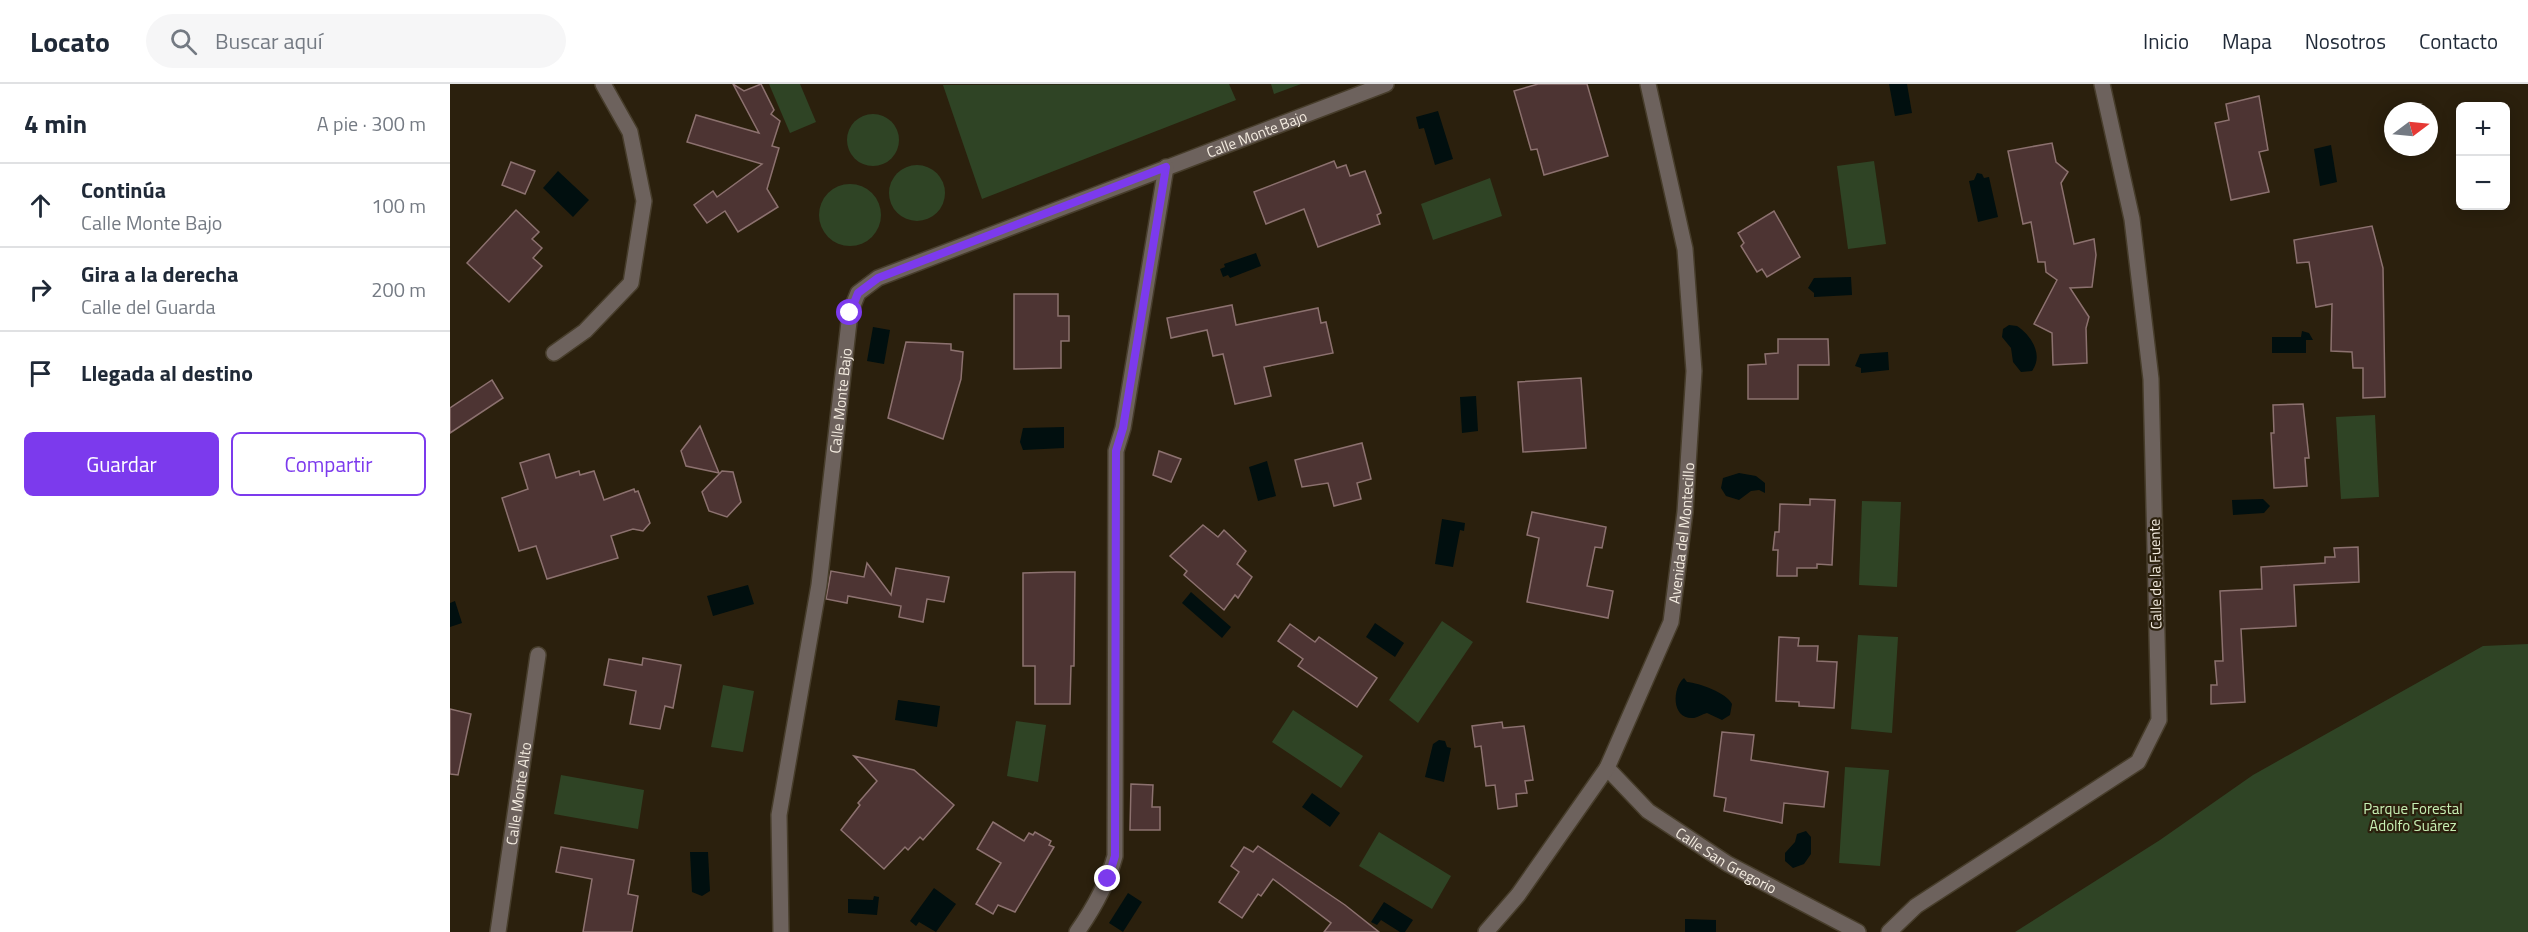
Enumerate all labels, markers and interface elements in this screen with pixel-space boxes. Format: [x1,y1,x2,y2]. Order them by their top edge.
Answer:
search box [146,14,566,68]
text: Locato [30,20,110,63]
text: Buscar aquí [215,24,323,58]
icon: search [167,25,200,58]
text: Inicio [2143,25,2189,57]
text: Mapa [2222,25,2272,57]
text: Nosotros [2305,25,2386,57]
text: Contacto [2419,25,2498,57]
north arrow [2384,102,2438,156]
map controls [2456,102,2510,210]
button: + [2456,102,2510,156]
text: 4 min [24,104,87,143]
street label: Calle Monte Bajo [1203,104,1310,163]
text: A pie · 300 m [317,108,426,139]
button: − [2456,156,2510,210]
text: Continúa [81,173,166,207]
icon: ahead [24,189,57,222]
text: 100 m [371,190,426,221]
text: Calle Monte Bajo [81,207,222,238]
text: Gira a la derecha [81,257,238,291]
icon: right [24,273,57,306]
text: 200 m [371,274,426,305]
text: Calle del Guarda [81,291,216,322]
route start [836,299,862,325]
street label: Calle Monte Bajo [823,347,857,455]
text: Llegada al destino [81,356,253,390]
icon: arrive [24,357,57,390]
button: Guardar [24,432,219,496]
button: Compartir [231,432,426,496]
street label: Avenida del Montecillo [1662,462,1700,605]
street label: Calle de la Fuente [2143,519,2167,629]
street label: Calle Monte Alto [499,740,537,846]
park label: Parque Forestal Adolfo Suárez [2363,797,2463,837]
street label: Calle San Gregorio [1671,821,1781,899]
route end [1094,865,1120,891]

